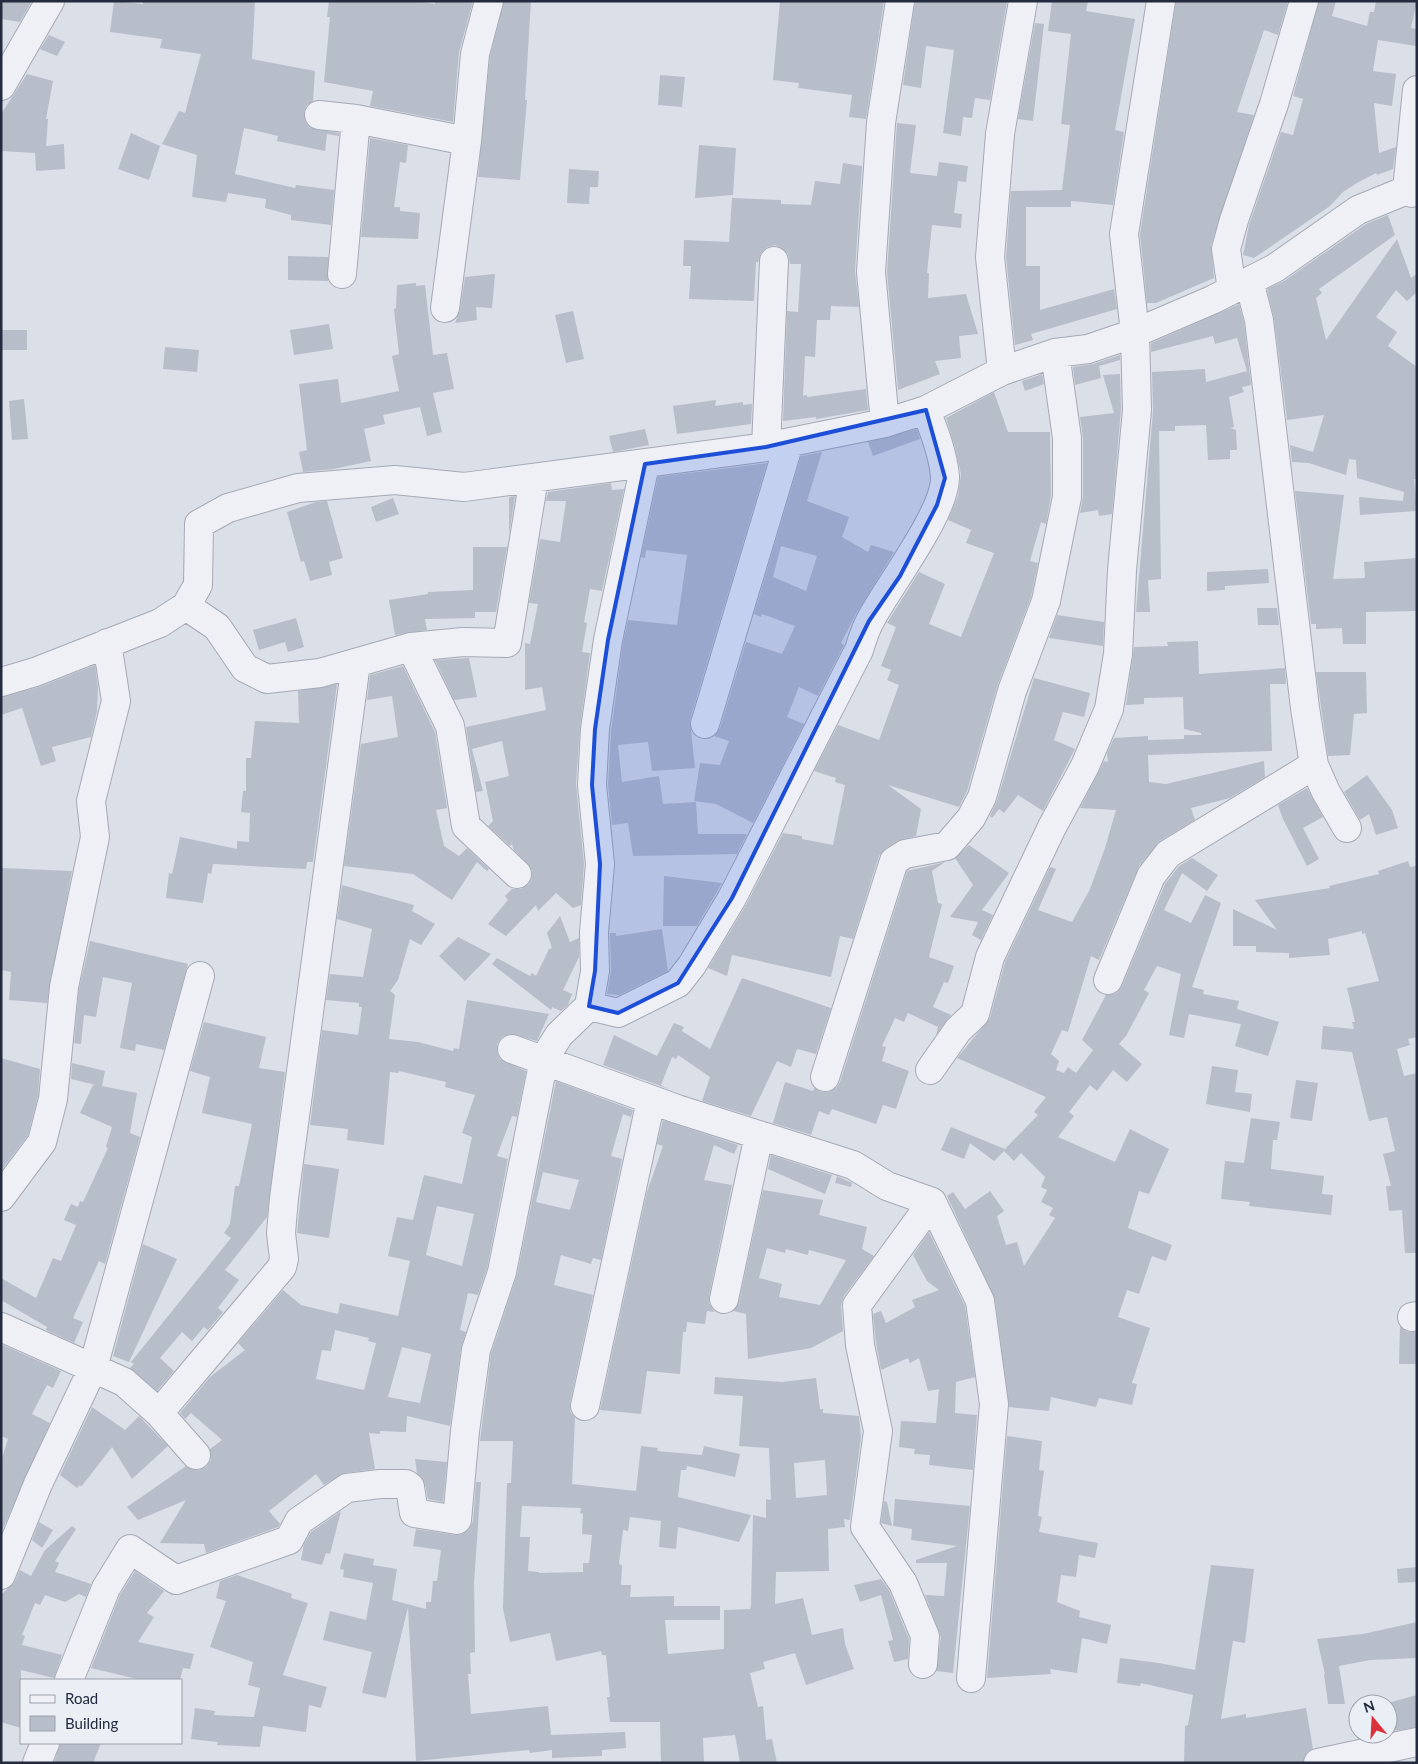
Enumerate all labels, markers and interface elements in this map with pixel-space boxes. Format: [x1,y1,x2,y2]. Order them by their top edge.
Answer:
legend [20,1679,182,1744]
text: Road [65,1689,98,1707]
north arrow [1348,1694,1398,1744]
text: N [1361,1696,1377,1716]
text: Building [65,1714,118,1732]

